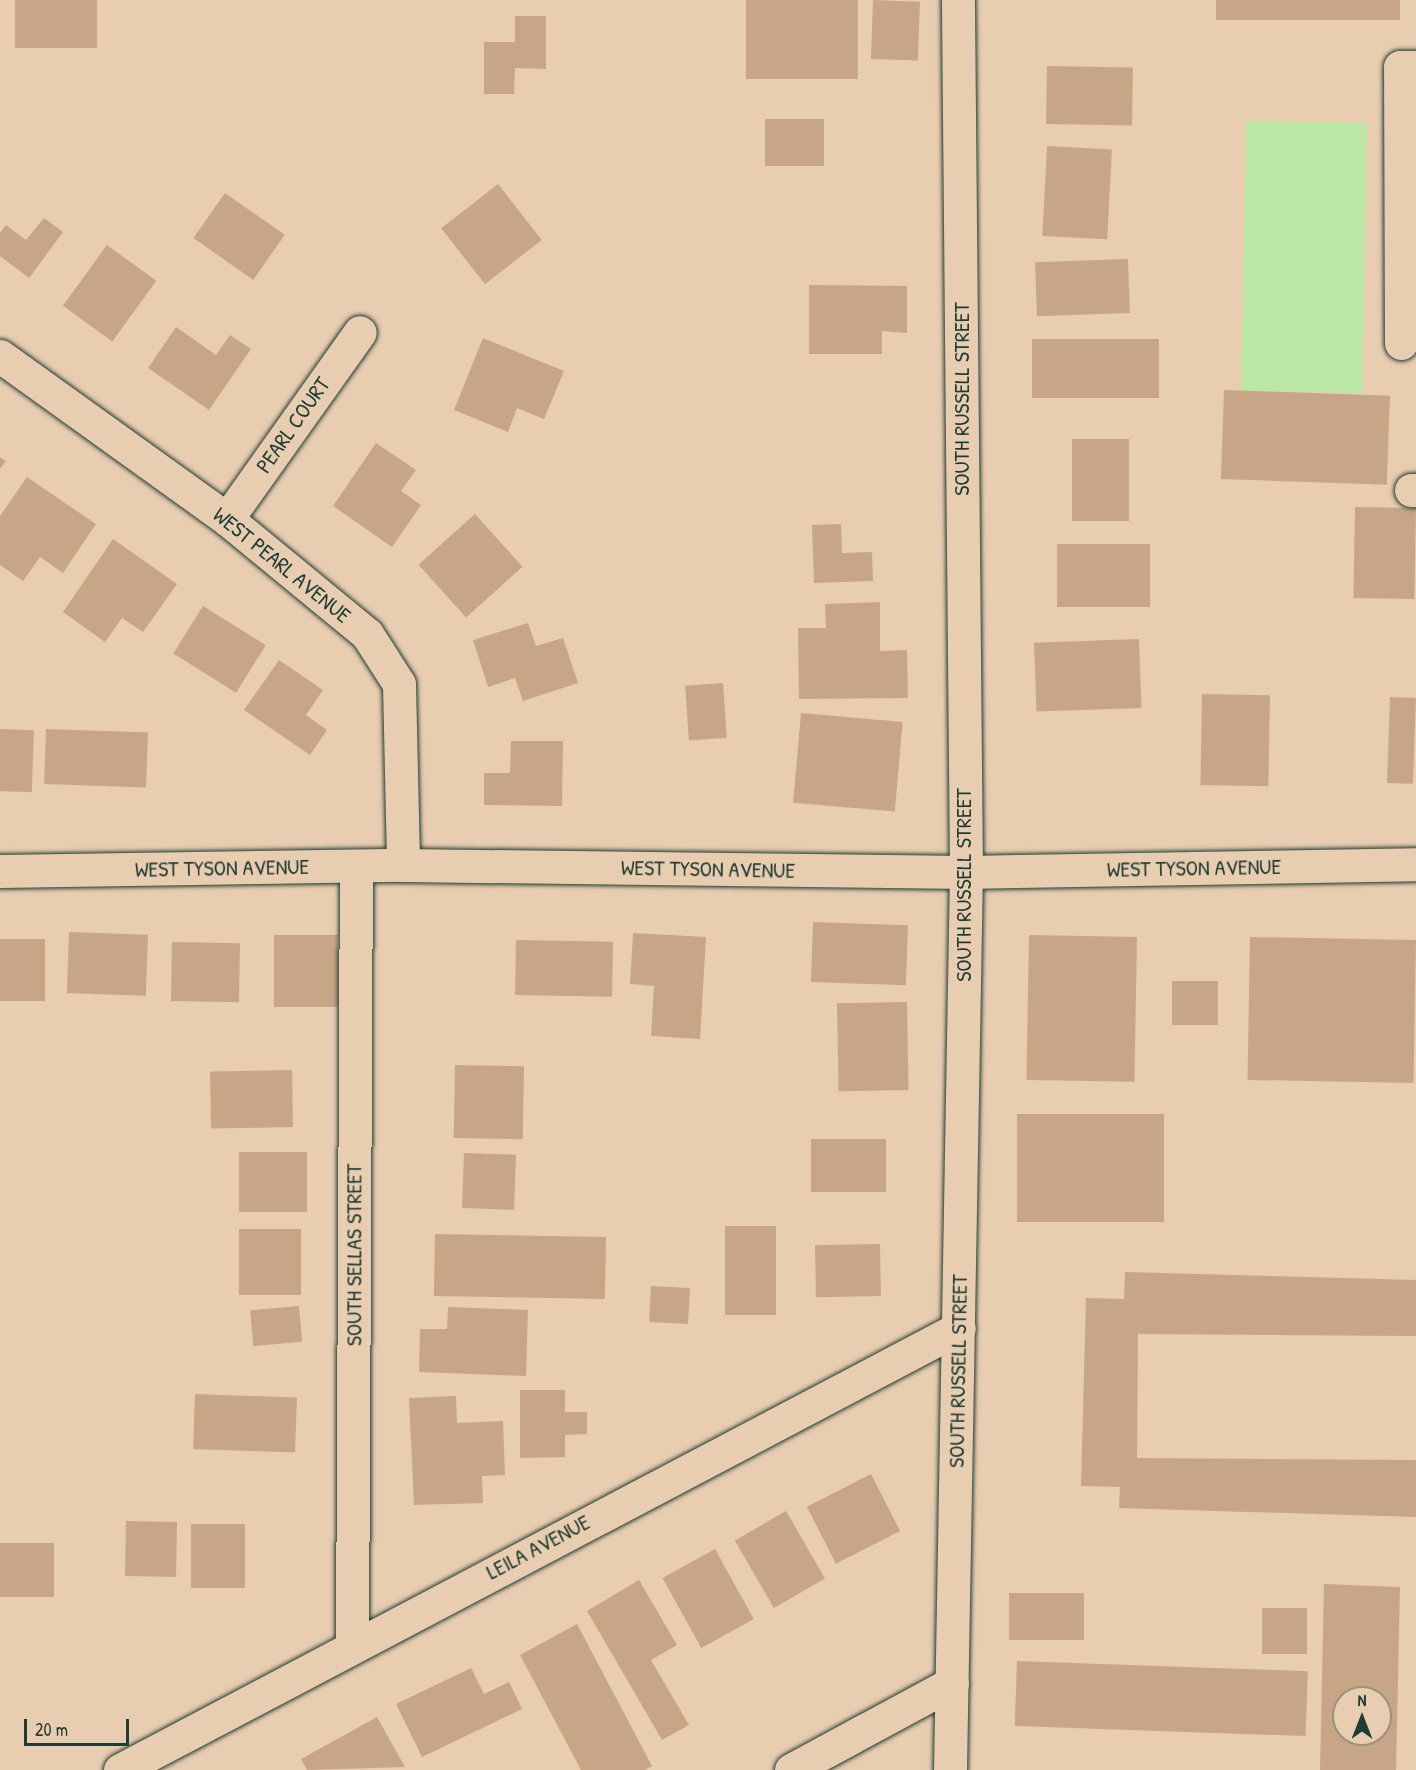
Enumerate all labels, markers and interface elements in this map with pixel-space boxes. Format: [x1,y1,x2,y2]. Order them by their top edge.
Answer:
street label: SOUTH RUSSELL STREET [949,302,975,496]
street label: PEARL COURT [250,372,336,478]
street label: WEST PEARL AVENUE [208,501,356,629]
street label: SOUTH RUSSELL STREET [951,788,977,982]
street label: WEST TYSON AVENUE [135,853,309,883]
street label: WEST TYSON AVENUE [1107,853,1281,883]
street label: WEST TYSON AVENUE [621,854,795,884]
street label: SOUTH SELLAS STREET [341,1164,367,1346]
street label: SOUTH RUSSELL STREET [943,1274,973,1468]
street label: LEILA AVENUE [482,1509,594,1585]
north arrow [1332,1686,1392,1746]
text: N [1358,1689,1366,1711]
scale bar [27,1707,132,1745]
text: 20 m [35,1717,68,1742]

